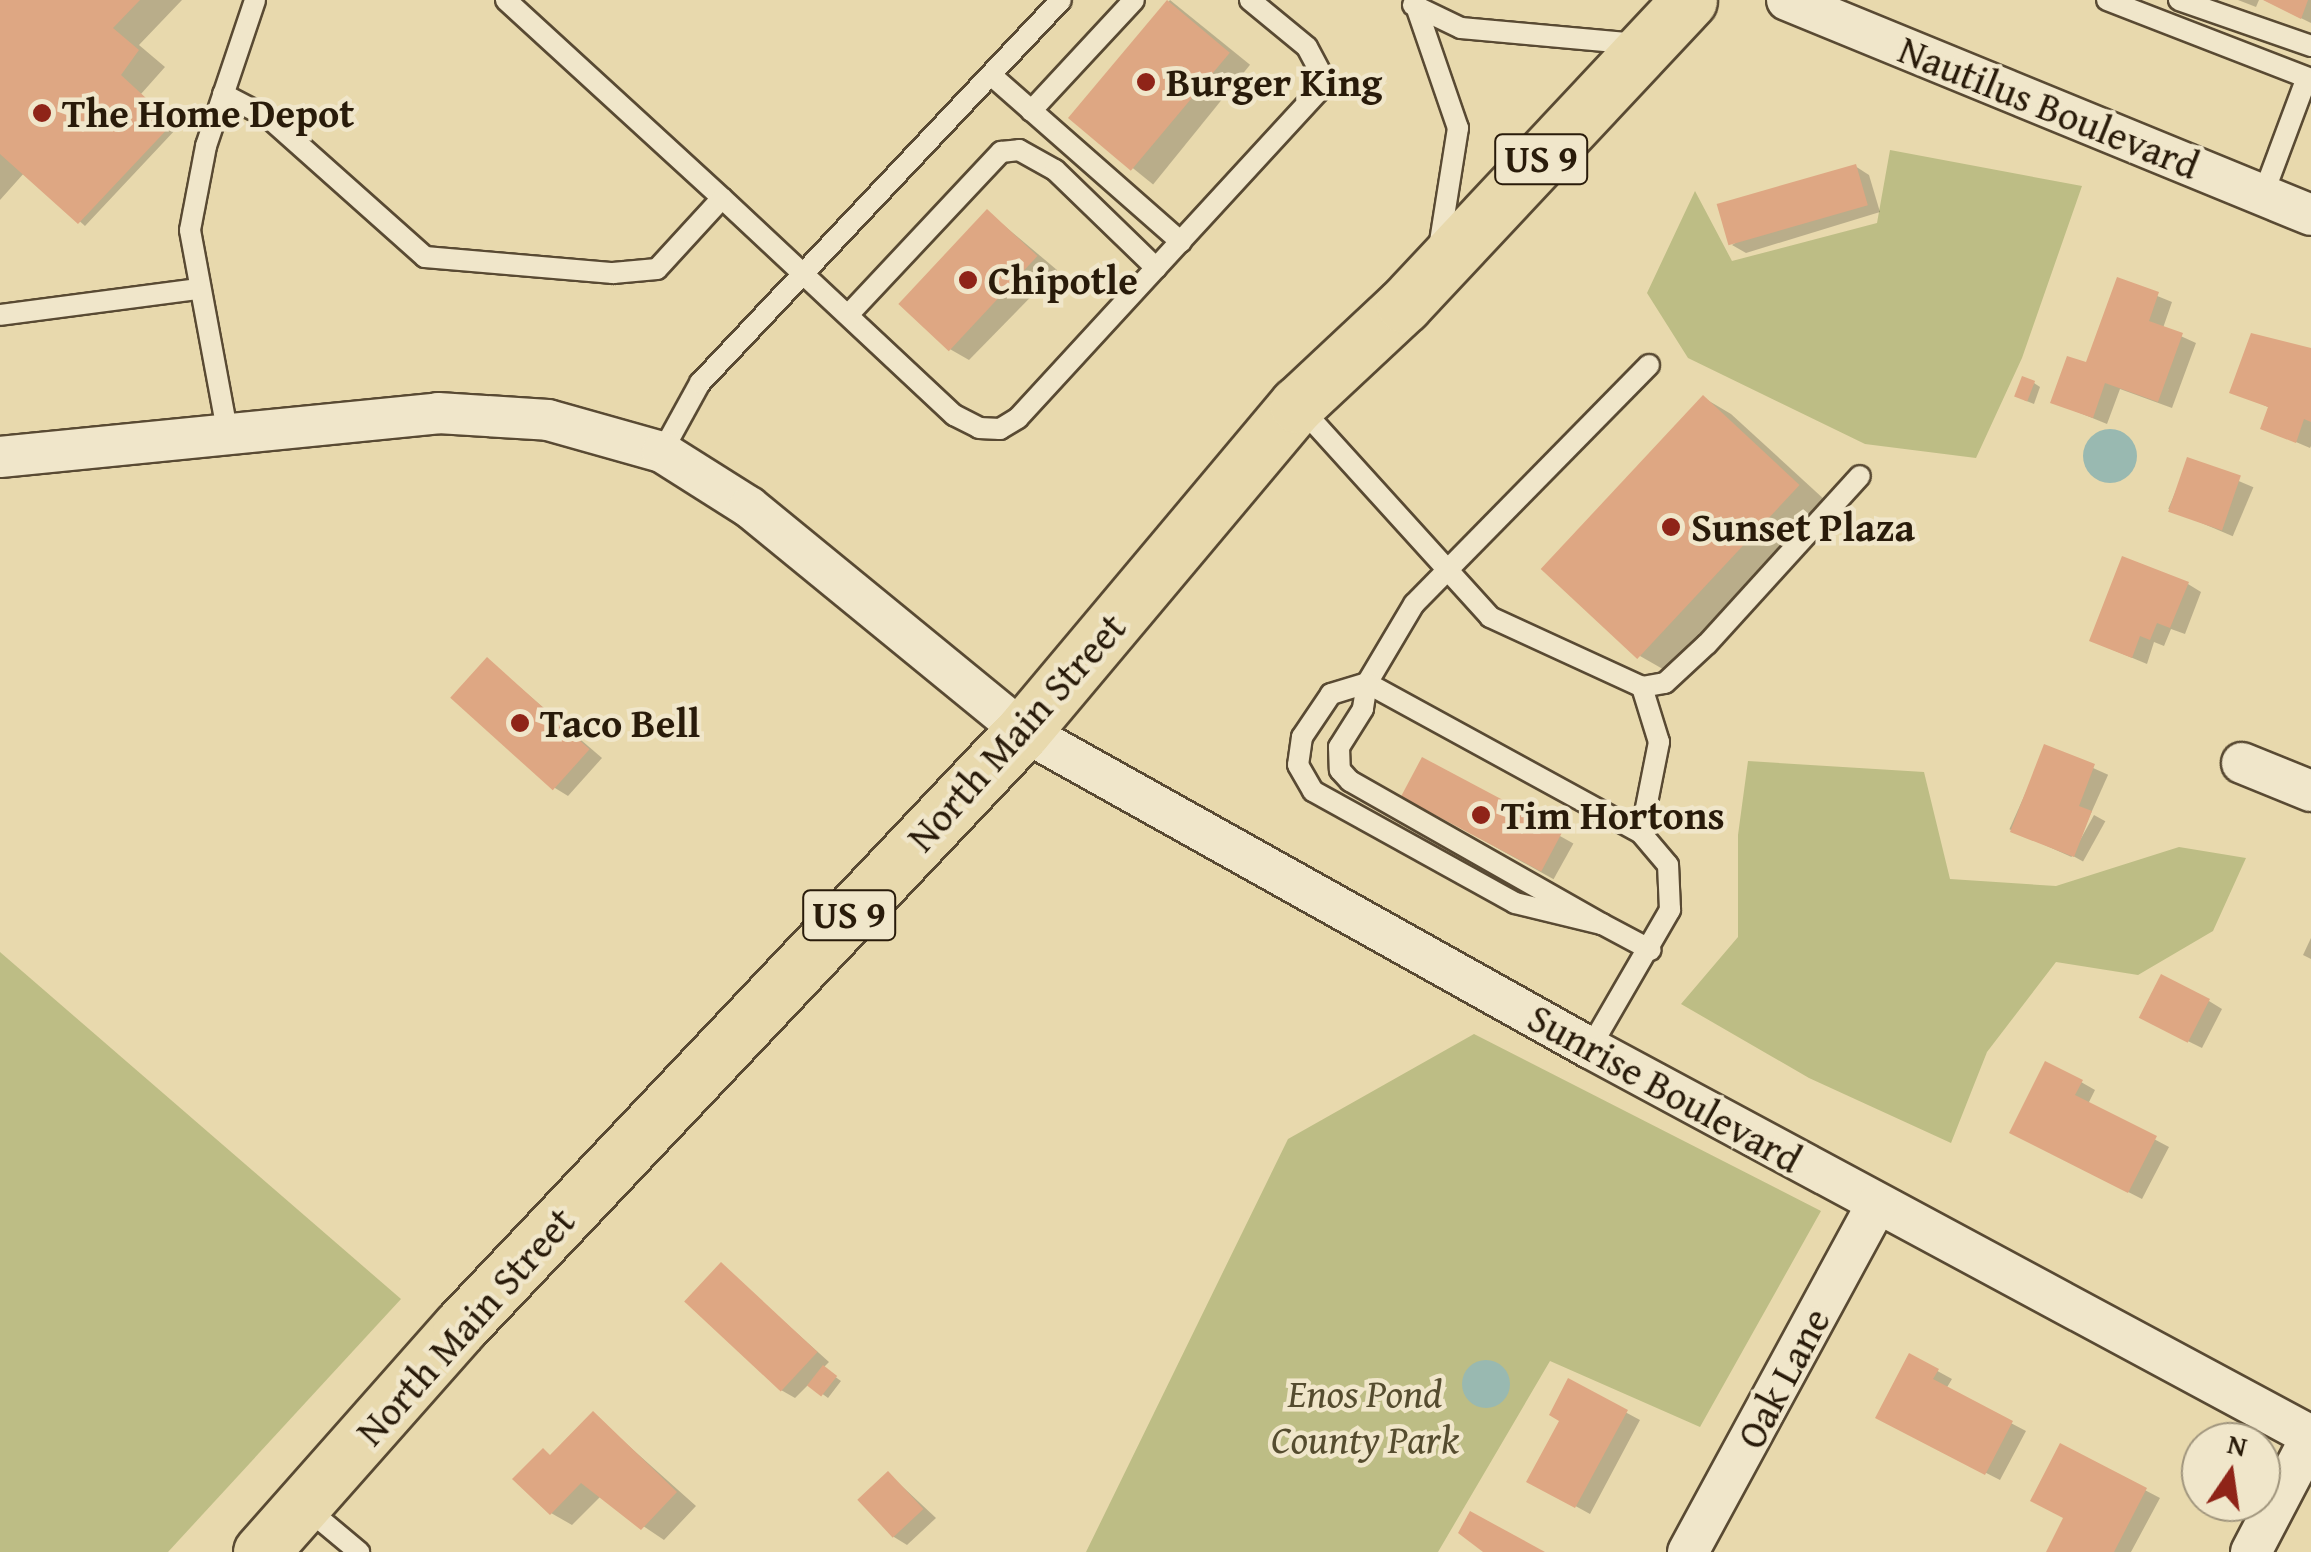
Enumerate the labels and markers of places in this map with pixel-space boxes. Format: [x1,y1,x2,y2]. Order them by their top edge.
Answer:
place label: Burger King [1166,58,1382,106]
marker: Burger King [1135,71,1157,93]
place label: The Home Depot [62,89,354,137]
marker: The Home Depot [31,102,53,124]
place label: Chipotle [988,256,1138,304]
marker: Chipotle [957,269,979,291]
place label: Sunset Plaza [1691,503,1915,551]
marker: Sunset Plaza [1660,516,1682,538]
place label: Taco Bell [540,699,700,747]
marker: Taco Bell [509,712,531,734]
place label: Tim Hortons [1501,791,1725,839]
marker: Tim Hortons [1470,804,1492,826]

